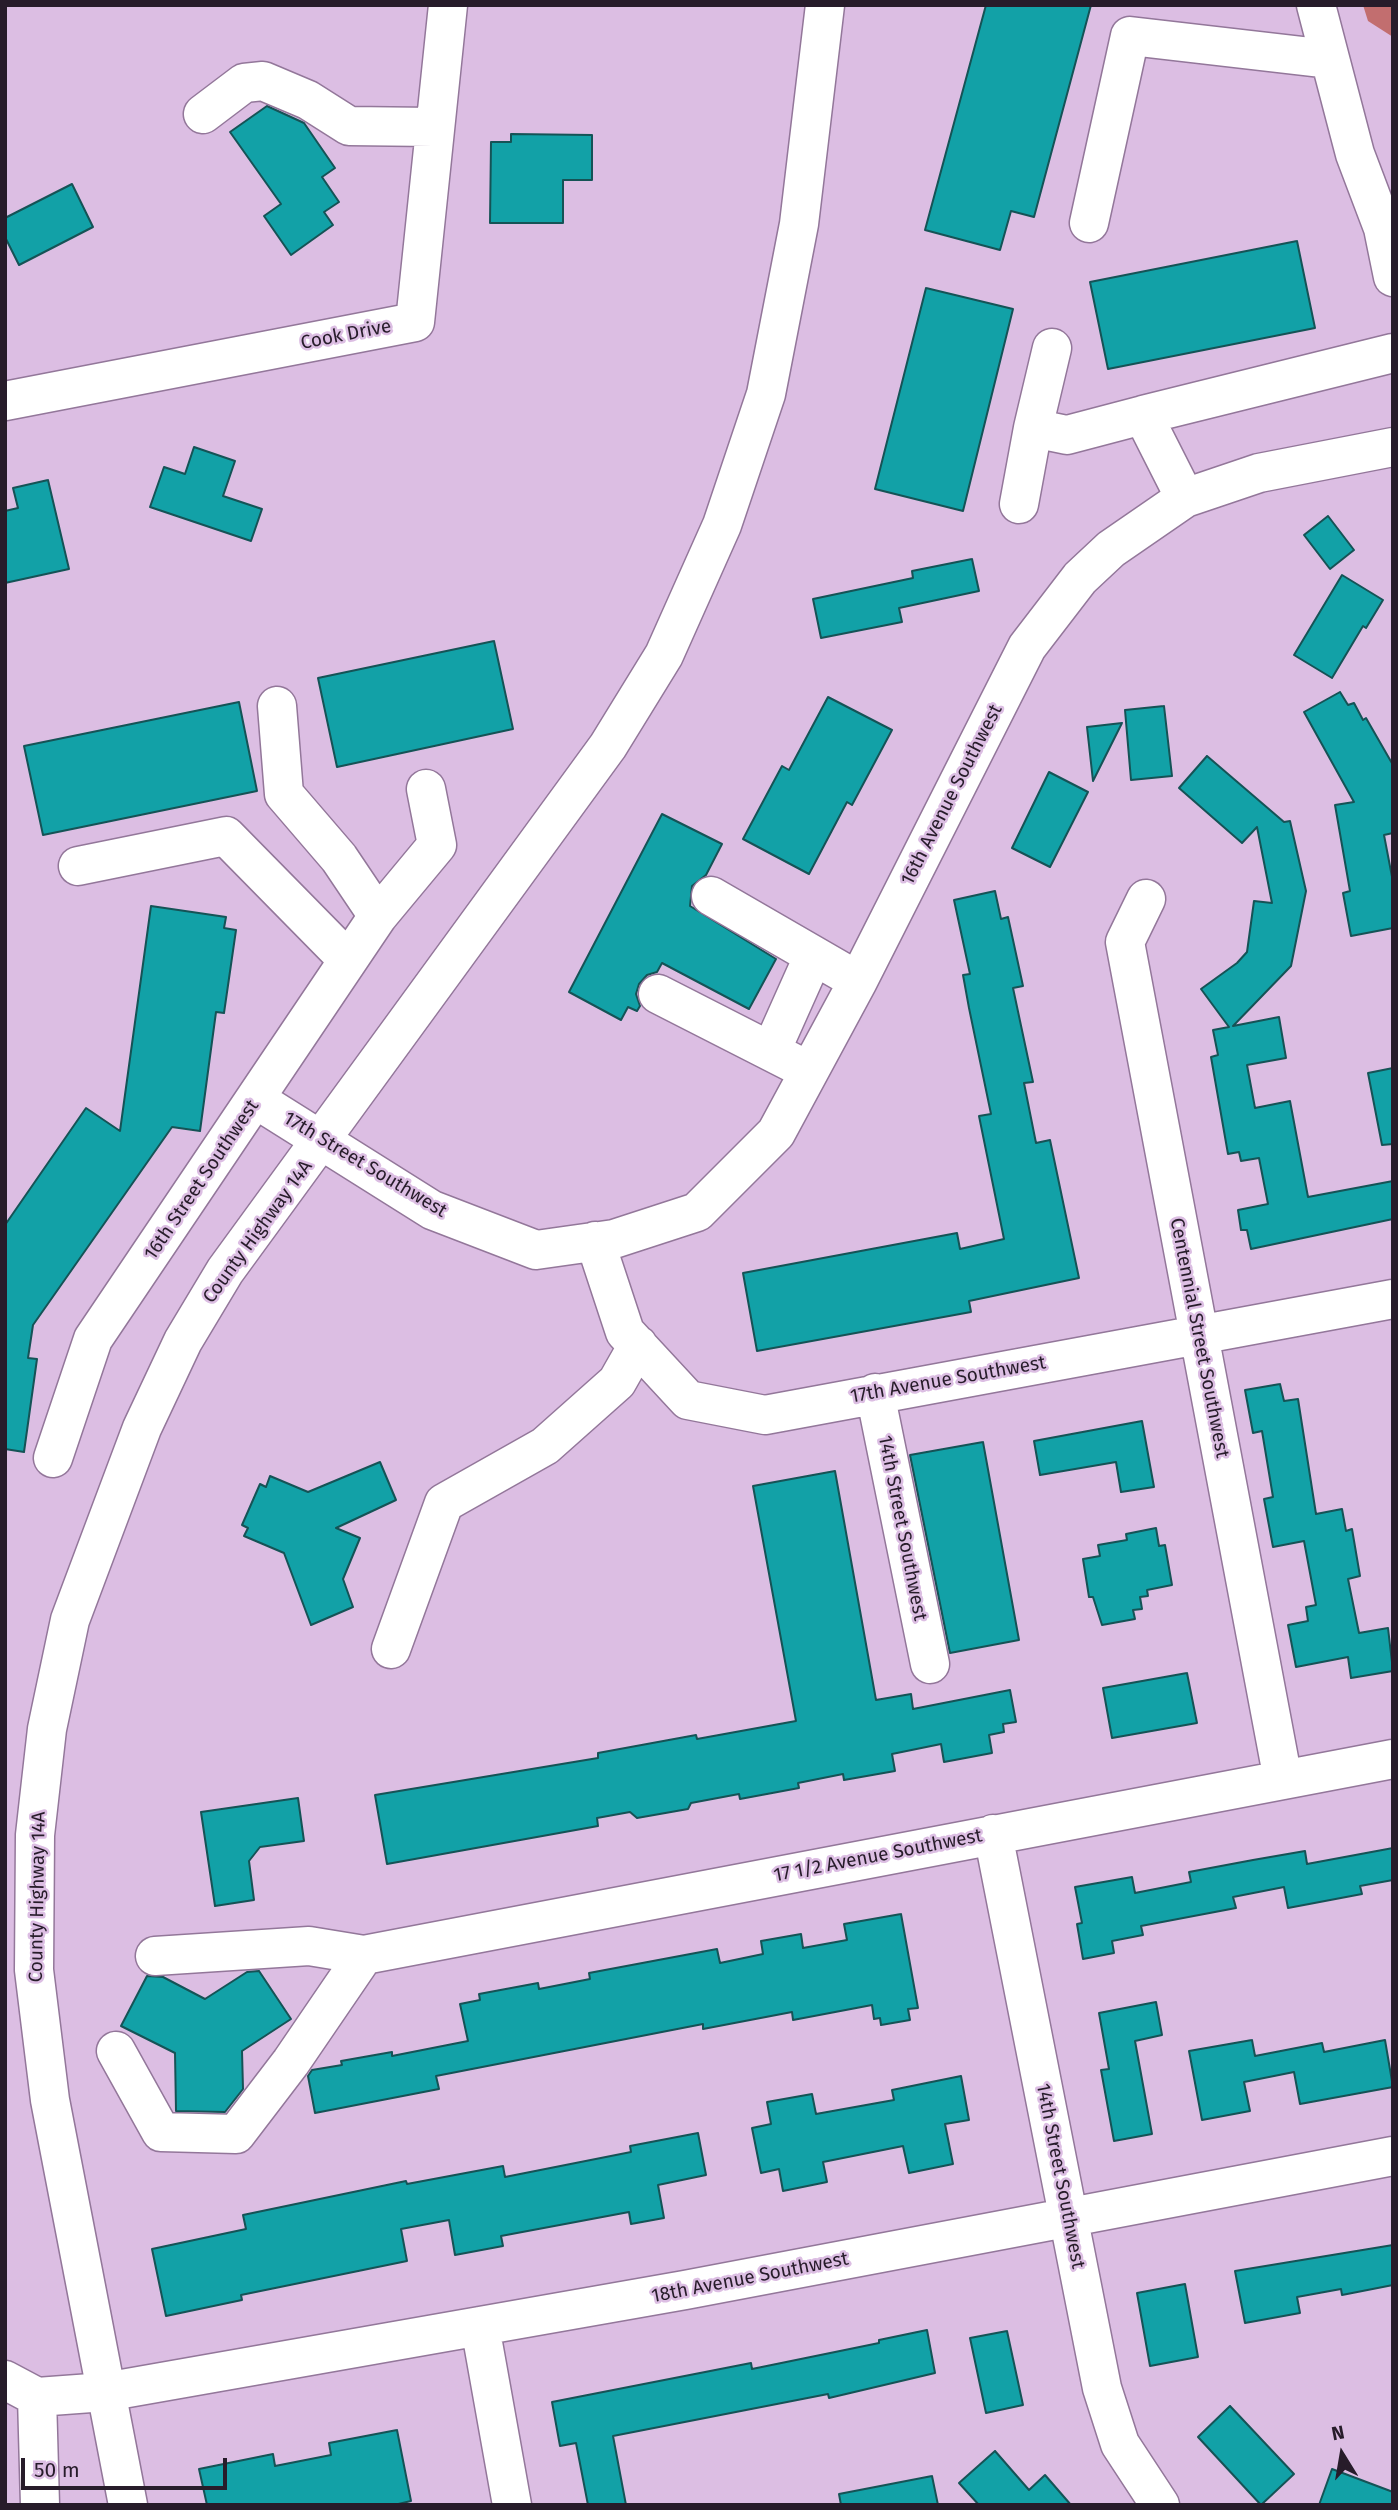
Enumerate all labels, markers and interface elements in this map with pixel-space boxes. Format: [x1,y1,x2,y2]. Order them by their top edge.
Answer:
street label: Cook Drive [299,315,393,355]
street label: 16th Avenue Southwest [897,701,1007,889]
street label: 16th Street Southwest [140,1096,264,1264]
street label: 17th Street Southwest [279,1107,451,1223]
street label: County Highway 14A [199,1156,317,1308]
street label: Centennial Street Southwest [1165,1216,1233,1460]
street label: 17th Avenue Southwest [849,1352,1047,1408]
street label: 14th Street Southwest [873,1433,931,1623]
street label: County Highway 14A [25,1811,51,1983]
street label: 17 1/2 Avenue Southwest [772,1825,984,1887]
street label: 14th Street Southwest [1031,2081,1089,2271]
street label: 18th Avenue Southwest [650,2248,850,2308]
north arrow [1307,2419,1377,2489]
text: N [1330,2420,1346,2445]
scale bar [24,2444,231,2488]
text: 50 m [34,2457,80,2483]

